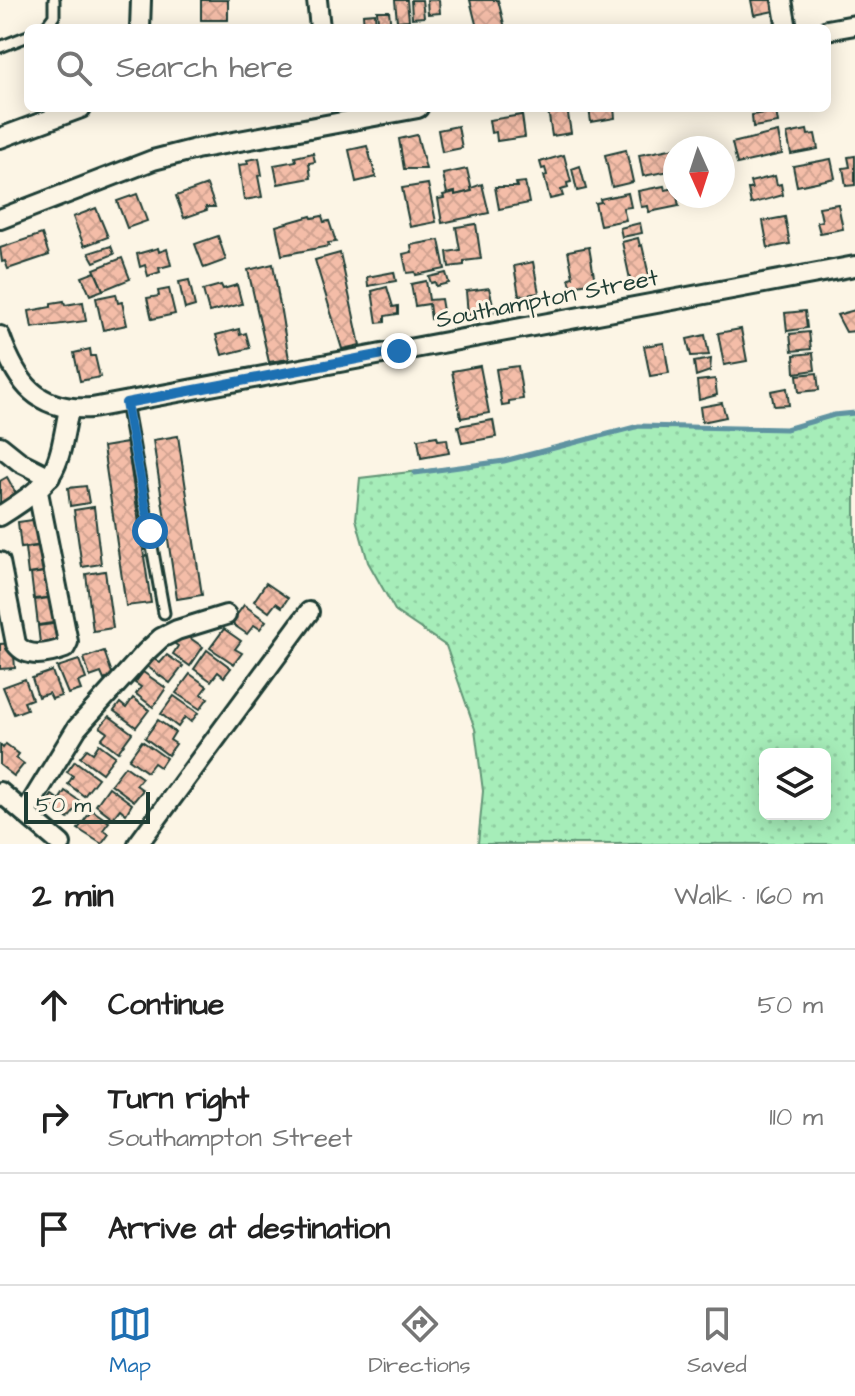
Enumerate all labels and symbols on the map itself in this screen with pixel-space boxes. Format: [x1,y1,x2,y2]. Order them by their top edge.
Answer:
north arrow [663,136,735,208]
street label: Southampton Street [433,261,661,337]
route end [381,333,417,369]
route start [132,513,168,549]
scale bar [24,788,150,824]

